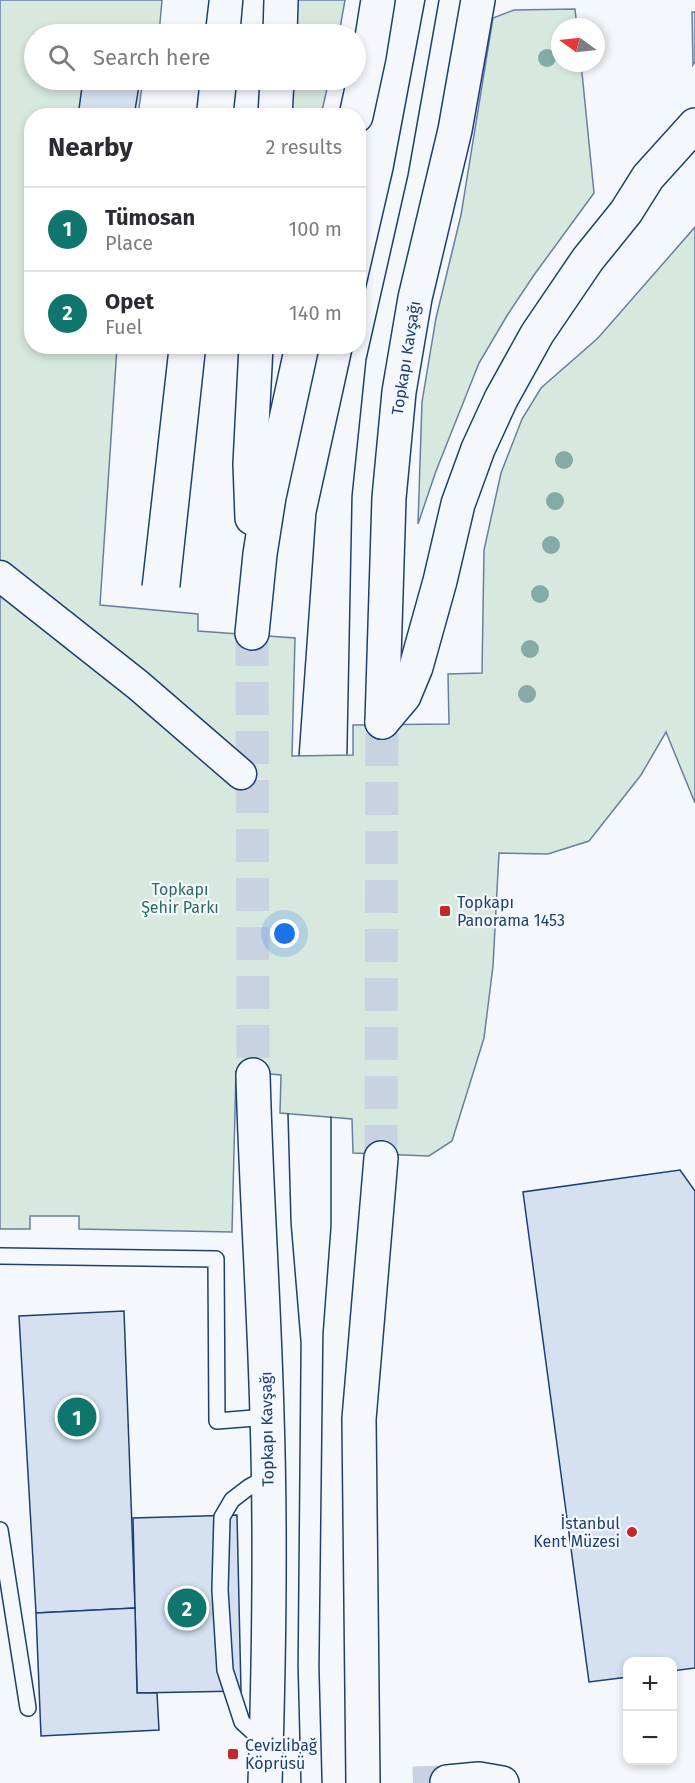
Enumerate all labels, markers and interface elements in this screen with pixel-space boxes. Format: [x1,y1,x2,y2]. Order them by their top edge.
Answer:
north arrow [551,18,605,72]
search box [24,24,366,90]
icon: search [45,41,78,74]
text: Search here [93,44,211,71]
text: Nearby [48,132,133,163]
text: 2 results [265,135,342,159]
text: Tümosan [105,204,195,231]
text: 1 [63,217,72,241]
text: 100 m [289,217,342,241]
text: Place [105,231,153,255]
text: Opet [105,288,154,315]
street label: Topkapı Kavşağı [388,300,425,417]
text: 2 [62,301,73,325]
text: 140 m [289,301,342,325]
text: Fuel [105,315,142,339]
park label: Topkapı Şehir Parkı [141,880,219,918]
place label: Topkapı Panorama 1453 [457,893,565,930]
marker: Topkapı Panorama 1453 [438,904,452,918]
your location [270,919,299,948]
street label: Topkapı Kavşağı [256,1371,279,1487]
pin: 1 [58,1394,97,1440]
place label: İstanbul Kent Müzesi [533,1513,620,1551]
marker: İstanbul Kent Müzesi [625,1525,639,1539]
pin: 2 [168,1586,207,1630]
map controls [623,1657,677,1765]
button: + [623,1657,677,1711]
button: − [623,1711,677,1765]
place label: Cevizlibağ Köprüsü [245,1736,318,1773]
marker: Cevizlibağ Köprüsü [226,1747,240,1761]

